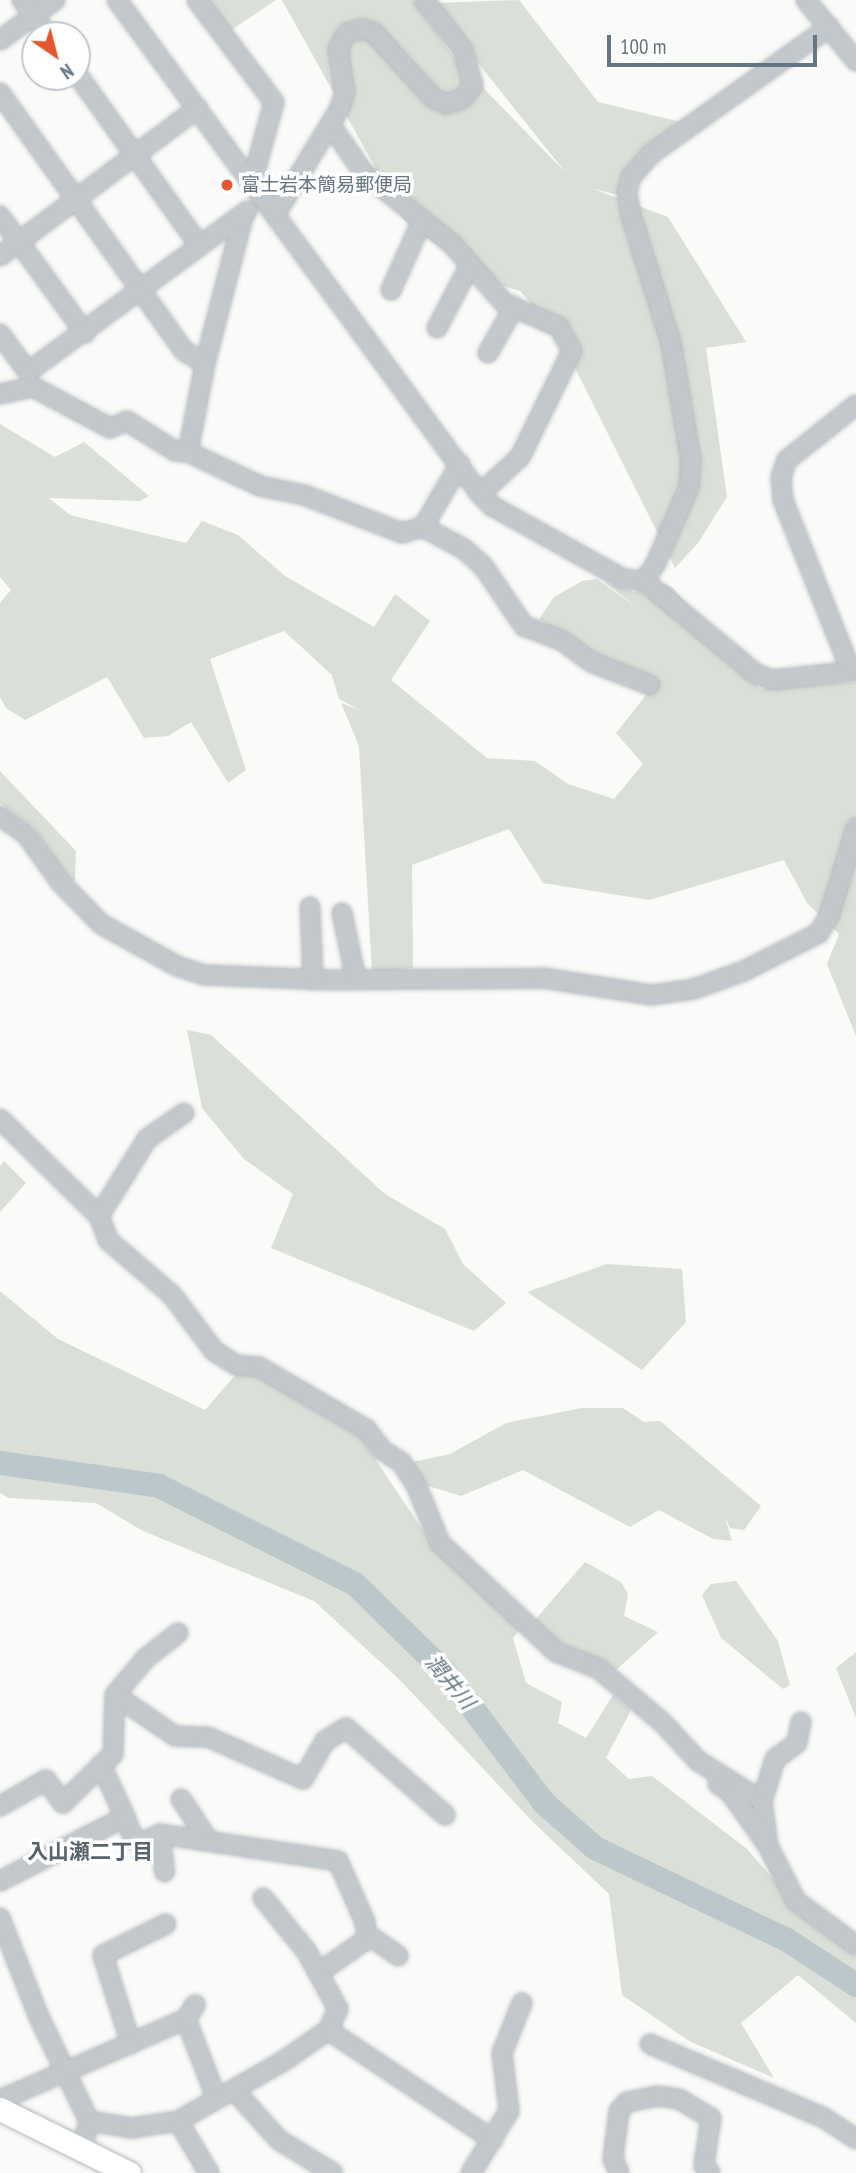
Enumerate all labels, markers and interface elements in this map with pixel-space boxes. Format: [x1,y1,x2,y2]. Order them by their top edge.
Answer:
north arrow [21,21,91,91]
scale bar [611,21,821,65]
text: 100 m [620,33,666,60]
text: N [56,59,78,84]
place label: 富士岩本簡易郵便局 [241,174,412,196]
marker: 富士岩本簡易郵便局 [219,177,235,193]
water label: 潤井川 [420,1650,480,1714]
district label: 入山瀬二丁目 [27,1839,153,1865]

